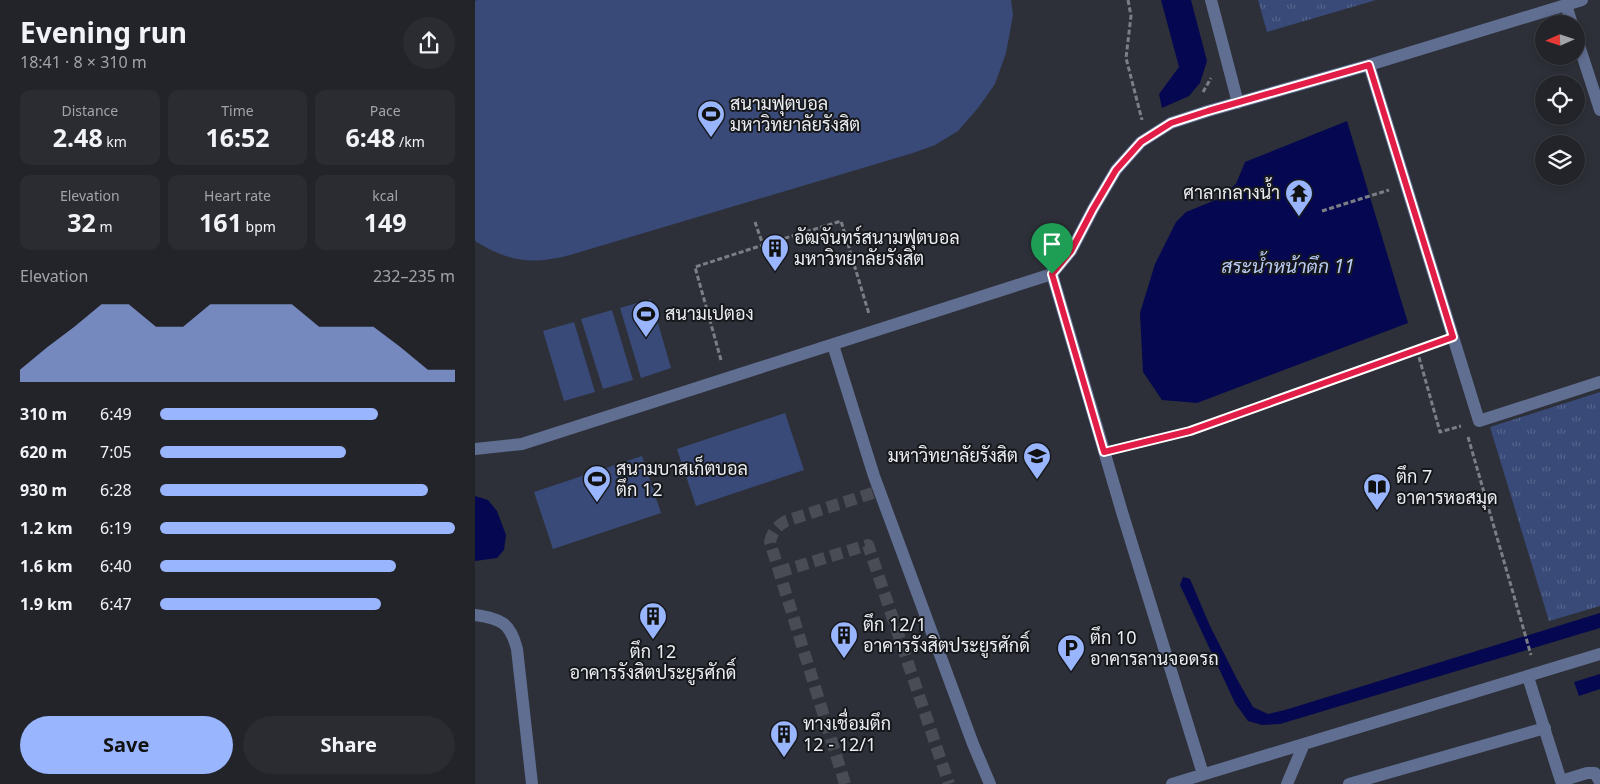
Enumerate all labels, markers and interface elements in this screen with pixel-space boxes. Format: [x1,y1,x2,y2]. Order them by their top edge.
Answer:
text: Evening run [20,13,187,51]
north arrow [1535,15,1585,65]
map controls [1535,15,1585,185]
button: share [403,17,455,69]
text: 18:41 · 8 × 310 m [20,51,147,73]
button: locate [1535,75,1585,125]
place label: สนามฟุตบอล มหาวิทยาลัยรังสิต [730,91,860,136]
sports icon: สนามฟุตบอล มหาวิทยาลัยรังสิต [696,99,726,138]
text: Distance [61,101,118,120]
text: Time [221,101,254,120]
text: Pace [370,101,401,120]
text: 2.48 [53,120,103,154]
text: 16:52 [205,120,270,154]
text: 6:48 [345,120,395,154]
text: km [103,132,127,151]
text: /km [395,132,425,151]
button: layers [1535,135,1585,185]
place label: ศาลากลางน้ำ [1183,177,1280,204]
temple icon: ศาลากลางน้ำ [1284,178,1314,217]
text: Elevation [60,186,120,205]
text: Heart rate [204,186,271,205]
text: kcal [372,186,398,205]
text: 32 [67,205,96,239]
text: 161 [199,205,242,239]
text: 149 [364,205,407,239]
text: m [96,217,113,236]
text: bpm [242,217,276,236]
pin [1031,223,1073,274]
place label: อัฒจันทร์สนามฟุตบอล มหาวิทยาลัยรังสิต [794,225,960,270]
icon: arrive [1038,230,1066,258]
building icon: อัฒจันทร์สนามฟุตบอล มหาวิทยาลัยรังสิต [760,233,790,272]
water label: สระน้ำหน้าตึก 11 [1221,251,1355,279]
text: Elevation [20,265,88,287]
text: 232–235 m [373,265,455,287]
sports icon: สนามเปตอง [631,299,661,338]
place label: สนามเปตอง [665,301,754,325]
text: 310 m [20,403,67,425]
text: 6:49 [100,403,132,425]
text: 620 m [20,441,67,463]
text: 7:05 [100,441,132,463]
school or university icon: มหาวิทยาลัยรังสิต [1022,441,1052,480]
place label: มหาวิทยาลัยรังสิต [888,443,1018,467]
place label: สนามบาสเก็ตบอล ตึก 12 [616,455,748,501]
sports icon: สนามบาสเก็ตบอล ตึก 12 [582,464,612,503]
place label: ตึก 7 อาคารหอสมุด [1396,464,1498,510]
library icon: ตึก 7 อาคารหอสมุด [1362,472,1392,511]
text: 930 m [20,479,67,501]
text: 6:28 [100,479,132,501]
text: 1.2 km [20,517,72,539]
text: 6:19 [100,517,132,539]
text: 1.6 km [20,555,72,577]
text: 6:40 [100,555,132,577]
text: 1.9 km [20,593,72,615]
text: 6:47 [100,593,132,615]
building icon: ตึก 12 อาคารรังสิตประยูรศักดิ์ [638,601,668,640]
place label: ตึก 12/1 อาคารรังสิตประยูรศักดิ์ [863,612,1030,659]
building icon: ตึก 12/1 อาคารรังสิตประยูรศักดิ์ [829,620,859,659]
place label: ตึก 10 อาคารลานจอดรถ [1090,625,1219,670]
parking icon: ตึก 10 อาคารลานจอดรถ [1056,633,1086,672]
place label: ตึก 12 อาคารรังสิตประยูรศักดิ์ [570,639,736,686]
place label: ทางเชื่อมตึก 12 - 12/1 [803,708,891,756]
button: Save [20,716,233,774]
button: Share [243,716,455,774]
building icon: ทางเชื่อมตึก 12 - 12/1 [769,719,799,758]

